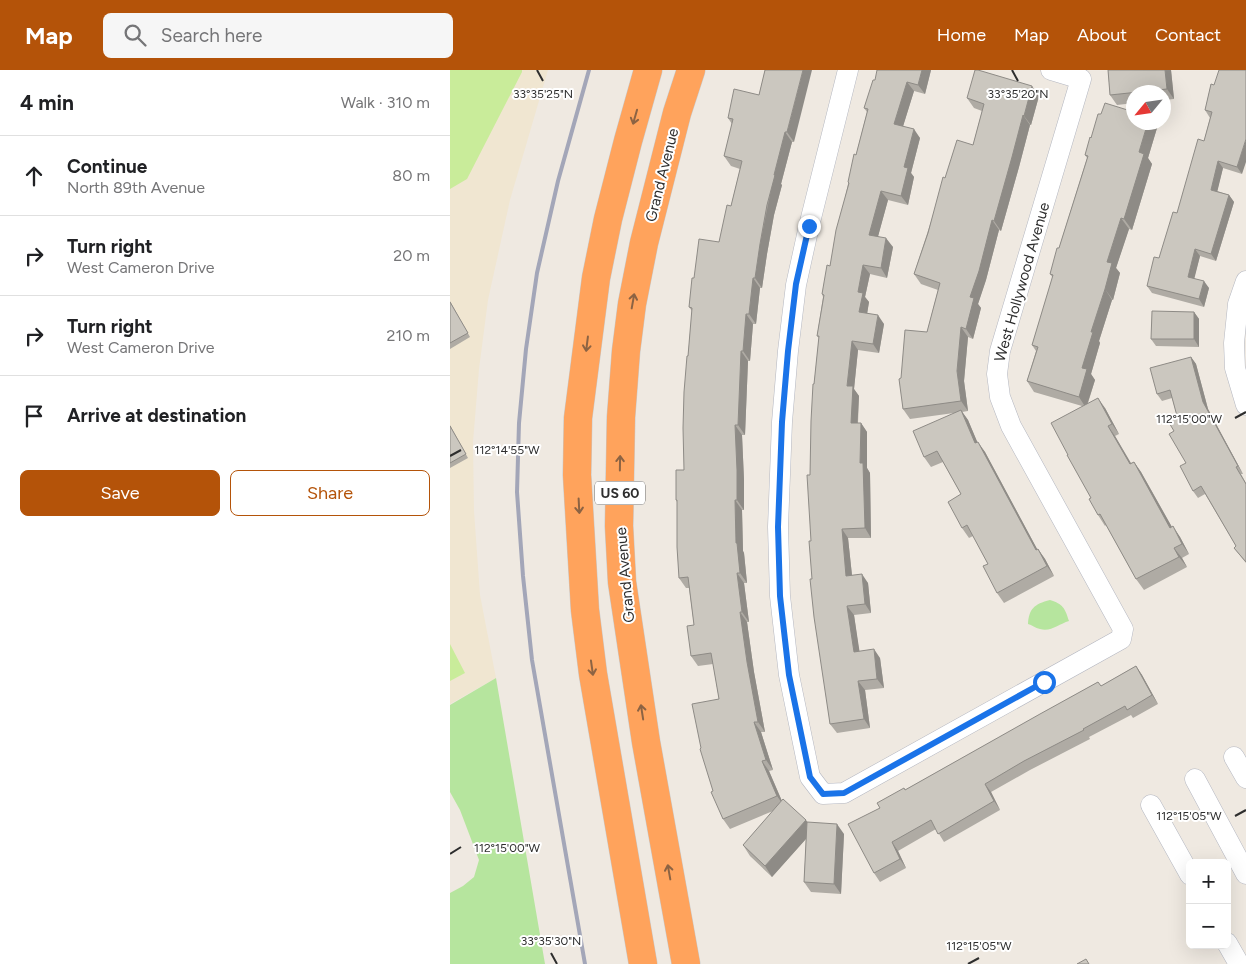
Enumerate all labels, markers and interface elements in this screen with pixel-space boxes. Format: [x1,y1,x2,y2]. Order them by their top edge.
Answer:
search box [103,13,453,58]
text: Map [25,21,73,50]
icon: search [121,21,149,49]
text: Search here [161,24,262,47]
text: Home [937,24,986,46]
text: Map [1014,24,1049,46]
text: About [1077,24,1127,46]
text: Contact [1155,24,1221,46]
north arrow [1126,85,1171,130]
text: 33°35'25"N [513,87,573,101]
text: 33°35'20"N [988,87,1048,101]
text: 4 min [20,90,74,115]
text: Walk · 310 m [341,93,430,112]
one-way arrow [630,108,639,124]
street label: Grand Avenue [642,126,682,224]
text: Continue [67,155,147,178]
icon: ahead [20,162,48,190]
text: 80 m [392,166,430,185]
text: North 89th Avenue [67,178,205,197]
street label: West Hollywood Avenue [991,200,1053,364]
route end [798,215,821,238]
text: Turn right [67,235,153,258]
icon: right [20,242,48,270]
text: 20 m [393,246,430,265]
text: West Cameron Drive [67,258,215,277]
one-way arrow [628,294,638,310]
text: Turn right [67,315,153,338]
icon: right [20,322,48,350]
text: 210 m [387,326,430,345]
one-way arrow [582,336,592,352]
text: West Cameron Drive [67,338,215,357]
icon: arrive [20,402,48,430]
text: Arrive at destination [67,404,246,427]
text: 112°15'00"W [1156,412,1222,426]
text: 112°14'55"W [474,443,540,457]
one-way arrow [615,455,625,472]
button: Save [20,470,220,516]
button: Share [230,470,430,516]
road number: US 60 [595,482,645,504]
one-way arrow [574,498,583,514]
street label: Grand Avenue [612,527,638,623]
one-way arrow [588,660,598,676]
route start [1033,671,1056,694]
one-way arrow [636,704,646,720]
text: 112°15'05"W [1156,809,1222,823]
text: 112°15'00"W [474,841,540,855]
map controls [1186,859,1231,949]
button: + [1186,859,1231,904]
one-way arrow [664,864,674,880]
button: − [1186,904,1231,949]
text: 33°35'30"N [521,934,581,948]
text: 112°15'05"W [946,939,1012,953]

